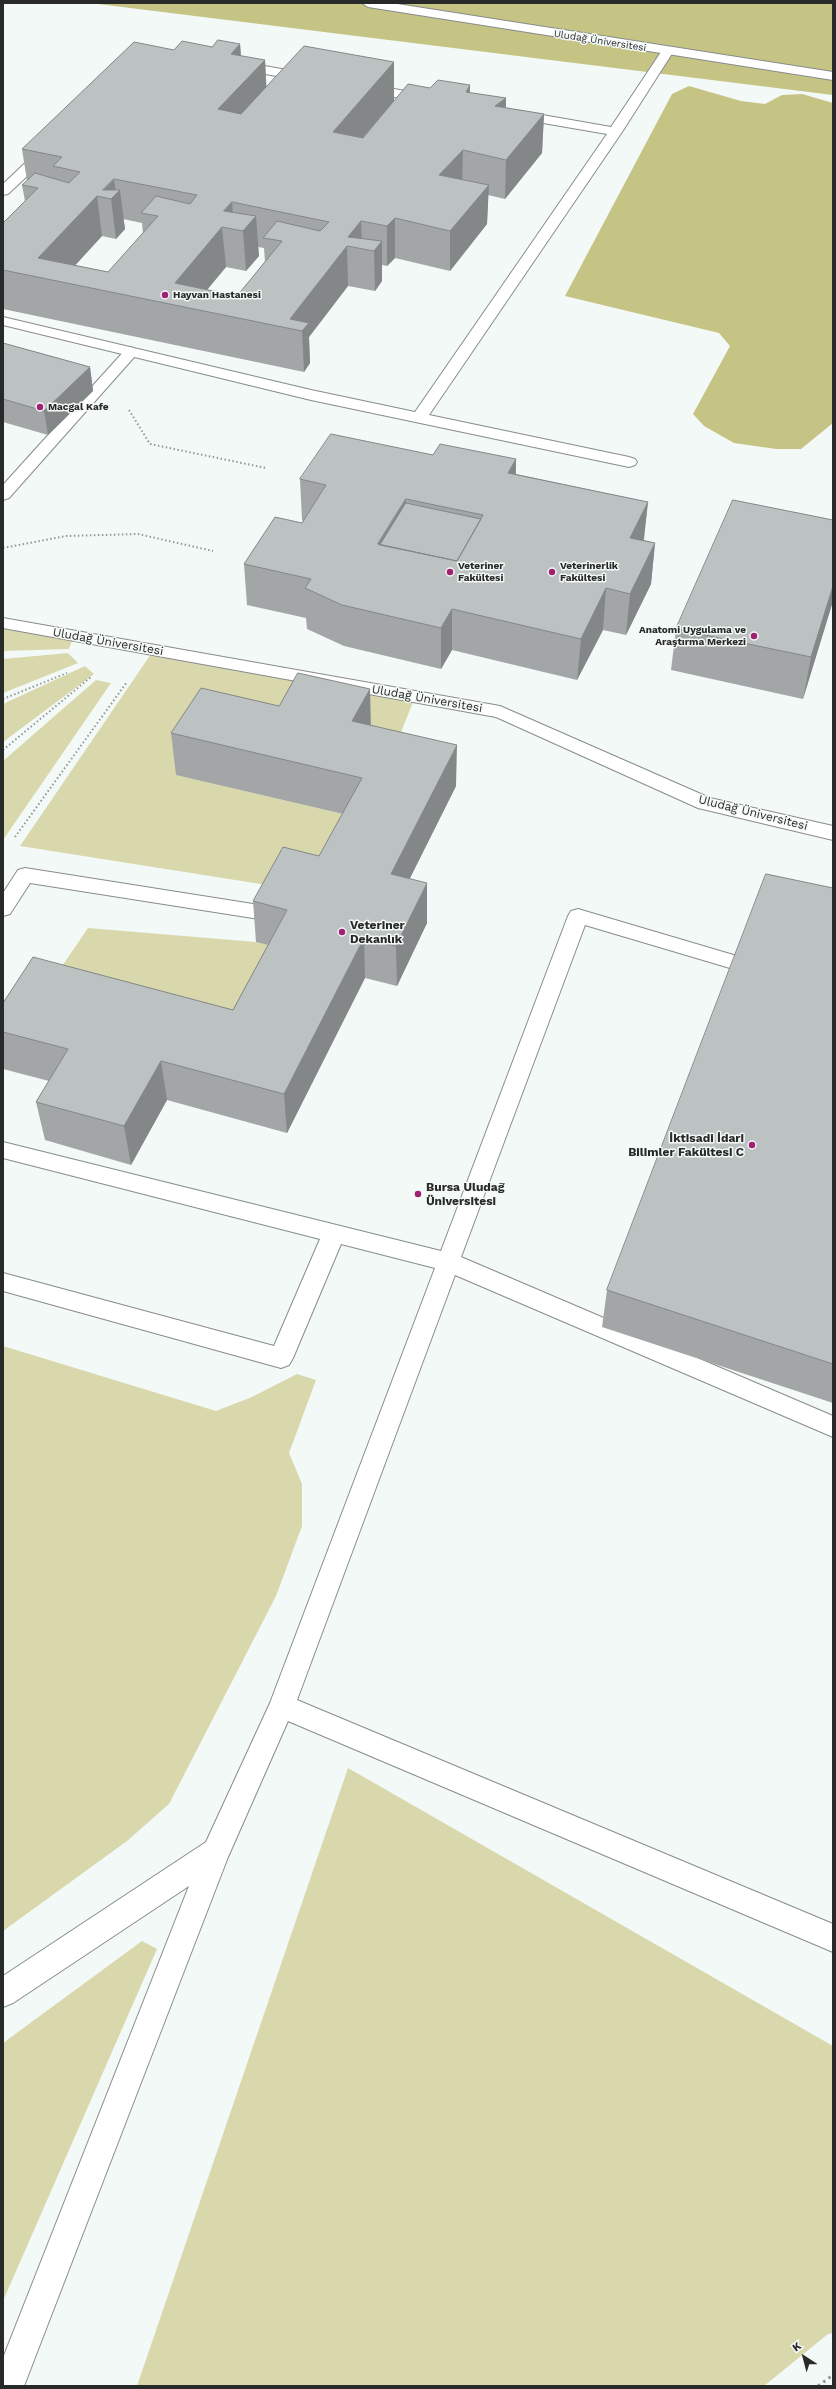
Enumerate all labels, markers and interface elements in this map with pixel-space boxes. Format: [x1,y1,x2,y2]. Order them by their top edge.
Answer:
street label: Uludağ Üniversitesi [553,28,647,54]
place label: Hayvan Hastanesi [173,289,261,301]
marker: Hayvan Hastanesi [160,290,170,300]
place label: Macgal Kafe [48,401,109,413]
marker: Macgal Kafe [35,402,45,412]
place label: Veteriner Fakültesi [458,560,504,584]
place label: Veterinerlik Fakültesi [560,560,618,584]
marker: Veteriner Fakültesi [445,567,455,577]
marker: Veterinerlik Fakültesi [547,567,557,577]
place label: Anatomi Uygulama ve Araştırma Merkezi [639,624,746,648]
street label: Uludağ Üniversitesi [52,625,164,659]
marker: Anatomi Uygulama ve Araştırma Merkezi [749,631,759,641]
street label: Uludağ Üniversitesi [371,682,483,716]
street label: Uludağ Üniversitesi [697,792,809,834]
place label: Veteriner Dekanlık [350,918,405,946]
marker: Veteriner Dekanlık [337,927,347,937]
place label: İktisadi İdari Bilimler Fakültesi C [628,1131,744,1159]
marker: İktisadi İdari Bilimler Fakültesi C [747,1140,757,1150]
place label: Bursa Uludağ Üniversitesi [426,1180,505,1208]
marker: Bursa Uludağ Üniversitesi [413,1189,423,1199]
north arrow [784,2337,824,2377]
text: K [790,2339,804,2354]

